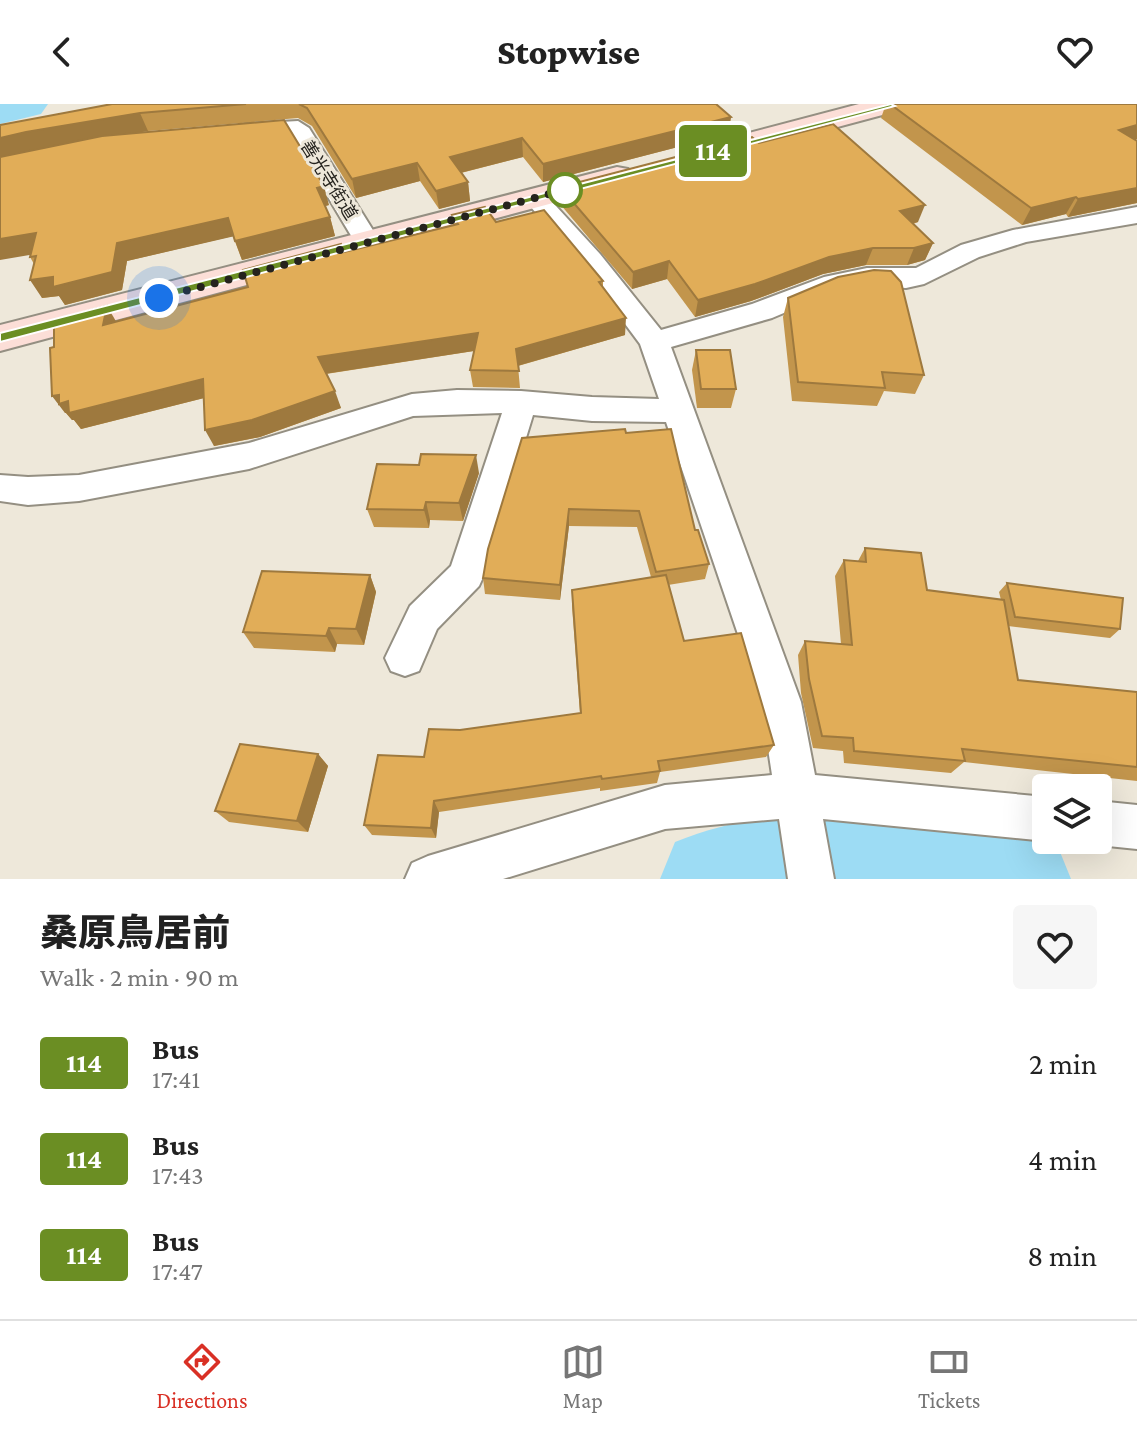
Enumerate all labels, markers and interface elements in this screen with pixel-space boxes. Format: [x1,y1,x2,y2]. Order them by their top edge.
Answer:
icon: back [40,30,84,74]
icon: heart [1053,30,1097,74]
text: Stopwise [497,32,640,72]
line badge: 114 [667,125,759,177]
text: 114 [695,135,731,166]
street label: 善光寺街道 [297,137,361,223]
unlabelled marker [548,173,582,207]
your location [139,278,179,318]
map controls [1032,774,1112,854]
button: layers [1032,774,1112,854]
button: heart [1013,905,1097,989]
text: 桑原鳥居前 [40,912,230,954]
text: Walk · 2 min · 90 m [40,963,239,992]
text: Bus [152,1032,199,1065]
text: 114 [66,1047,102,1078]
text: 2 min [1029,1047,1097,1080]
text: 17:41 [152,1065,200,1094]
text: Bus [152,1128,199,1161]
text: 114 [66,1143,102,1174]
text: 4 min [1028,1143,1097,1176]
text: 17:43 [152,1161,204,1190]
text: Bus [152,1224,199,1257]
text: 114 [66,1239,102,1270]
text: 8 min [1027,1239,1097,1272]
text: 17:47 [152,1257,203,1286]
tab: Directions [157,1340,248,1413]
tab: Map [561,1340,605,1413]
tab: Tickets [918,1340,980,1413]

